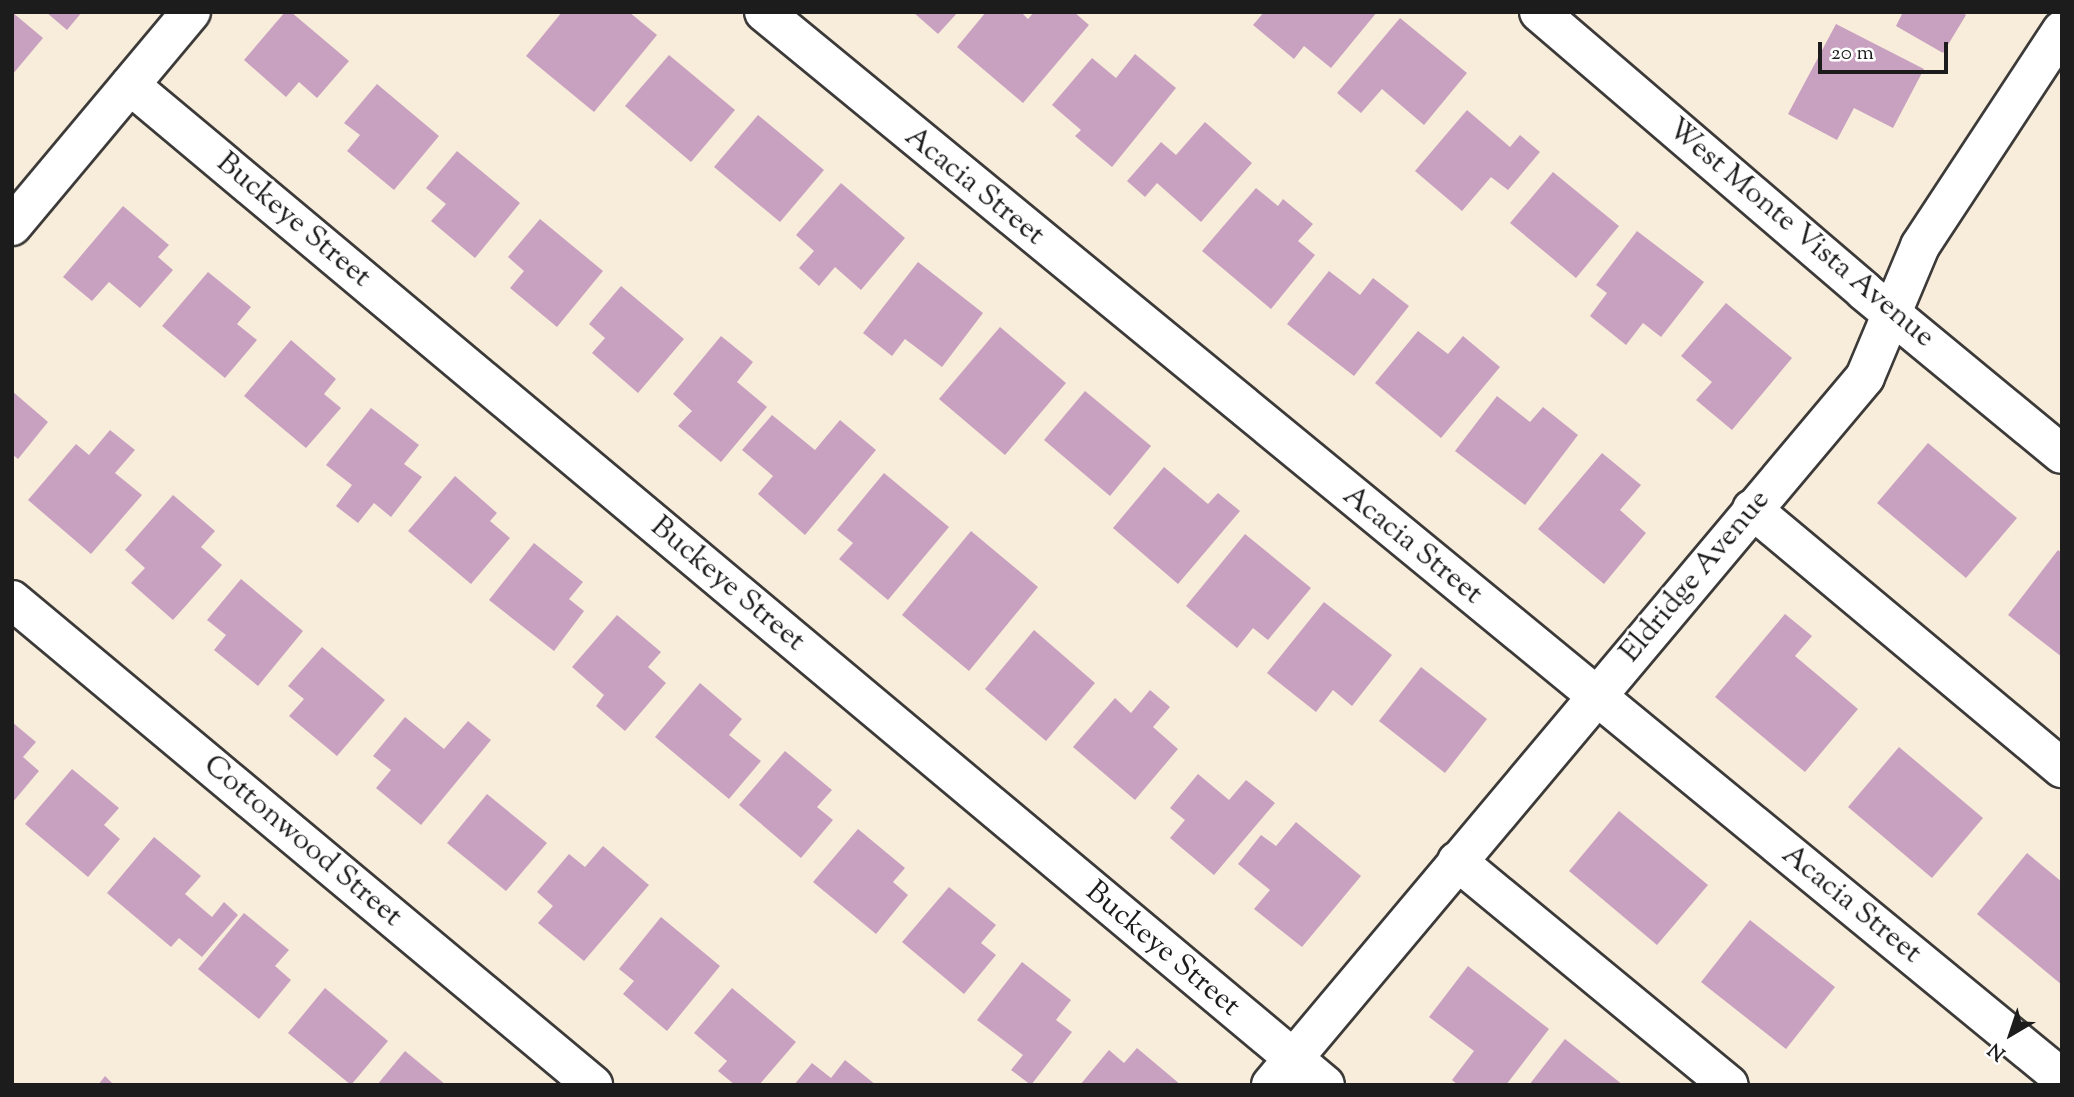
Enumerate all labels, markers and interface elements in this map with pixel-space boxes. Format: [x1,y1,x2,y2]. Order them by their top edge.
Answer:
scale bar [1822,28,1952,72]
text: 20 m [1831,39,1874,69]
street label: West Monte Vista Avenue [1659,112,1941,356]
street label: Acacia Street [897,120,1051,254]
street label: Buckeye Street [208,146,378,296]
street label: Acacia Street [1335,479,1489,613]
street label: Eldridge Avenue [1613,483,1779,671]
street label: Buckeye Street [642,510,812,660]
street label: Cottonwood Street [195,748,409,936]
street label: Acacia Street [1774,838,1928,972]
street label: Buckeye Street [1077,875,1247,1025]
north arrow [1976,999,2046,1069]
text: N [1983,1035,2012,1066]

